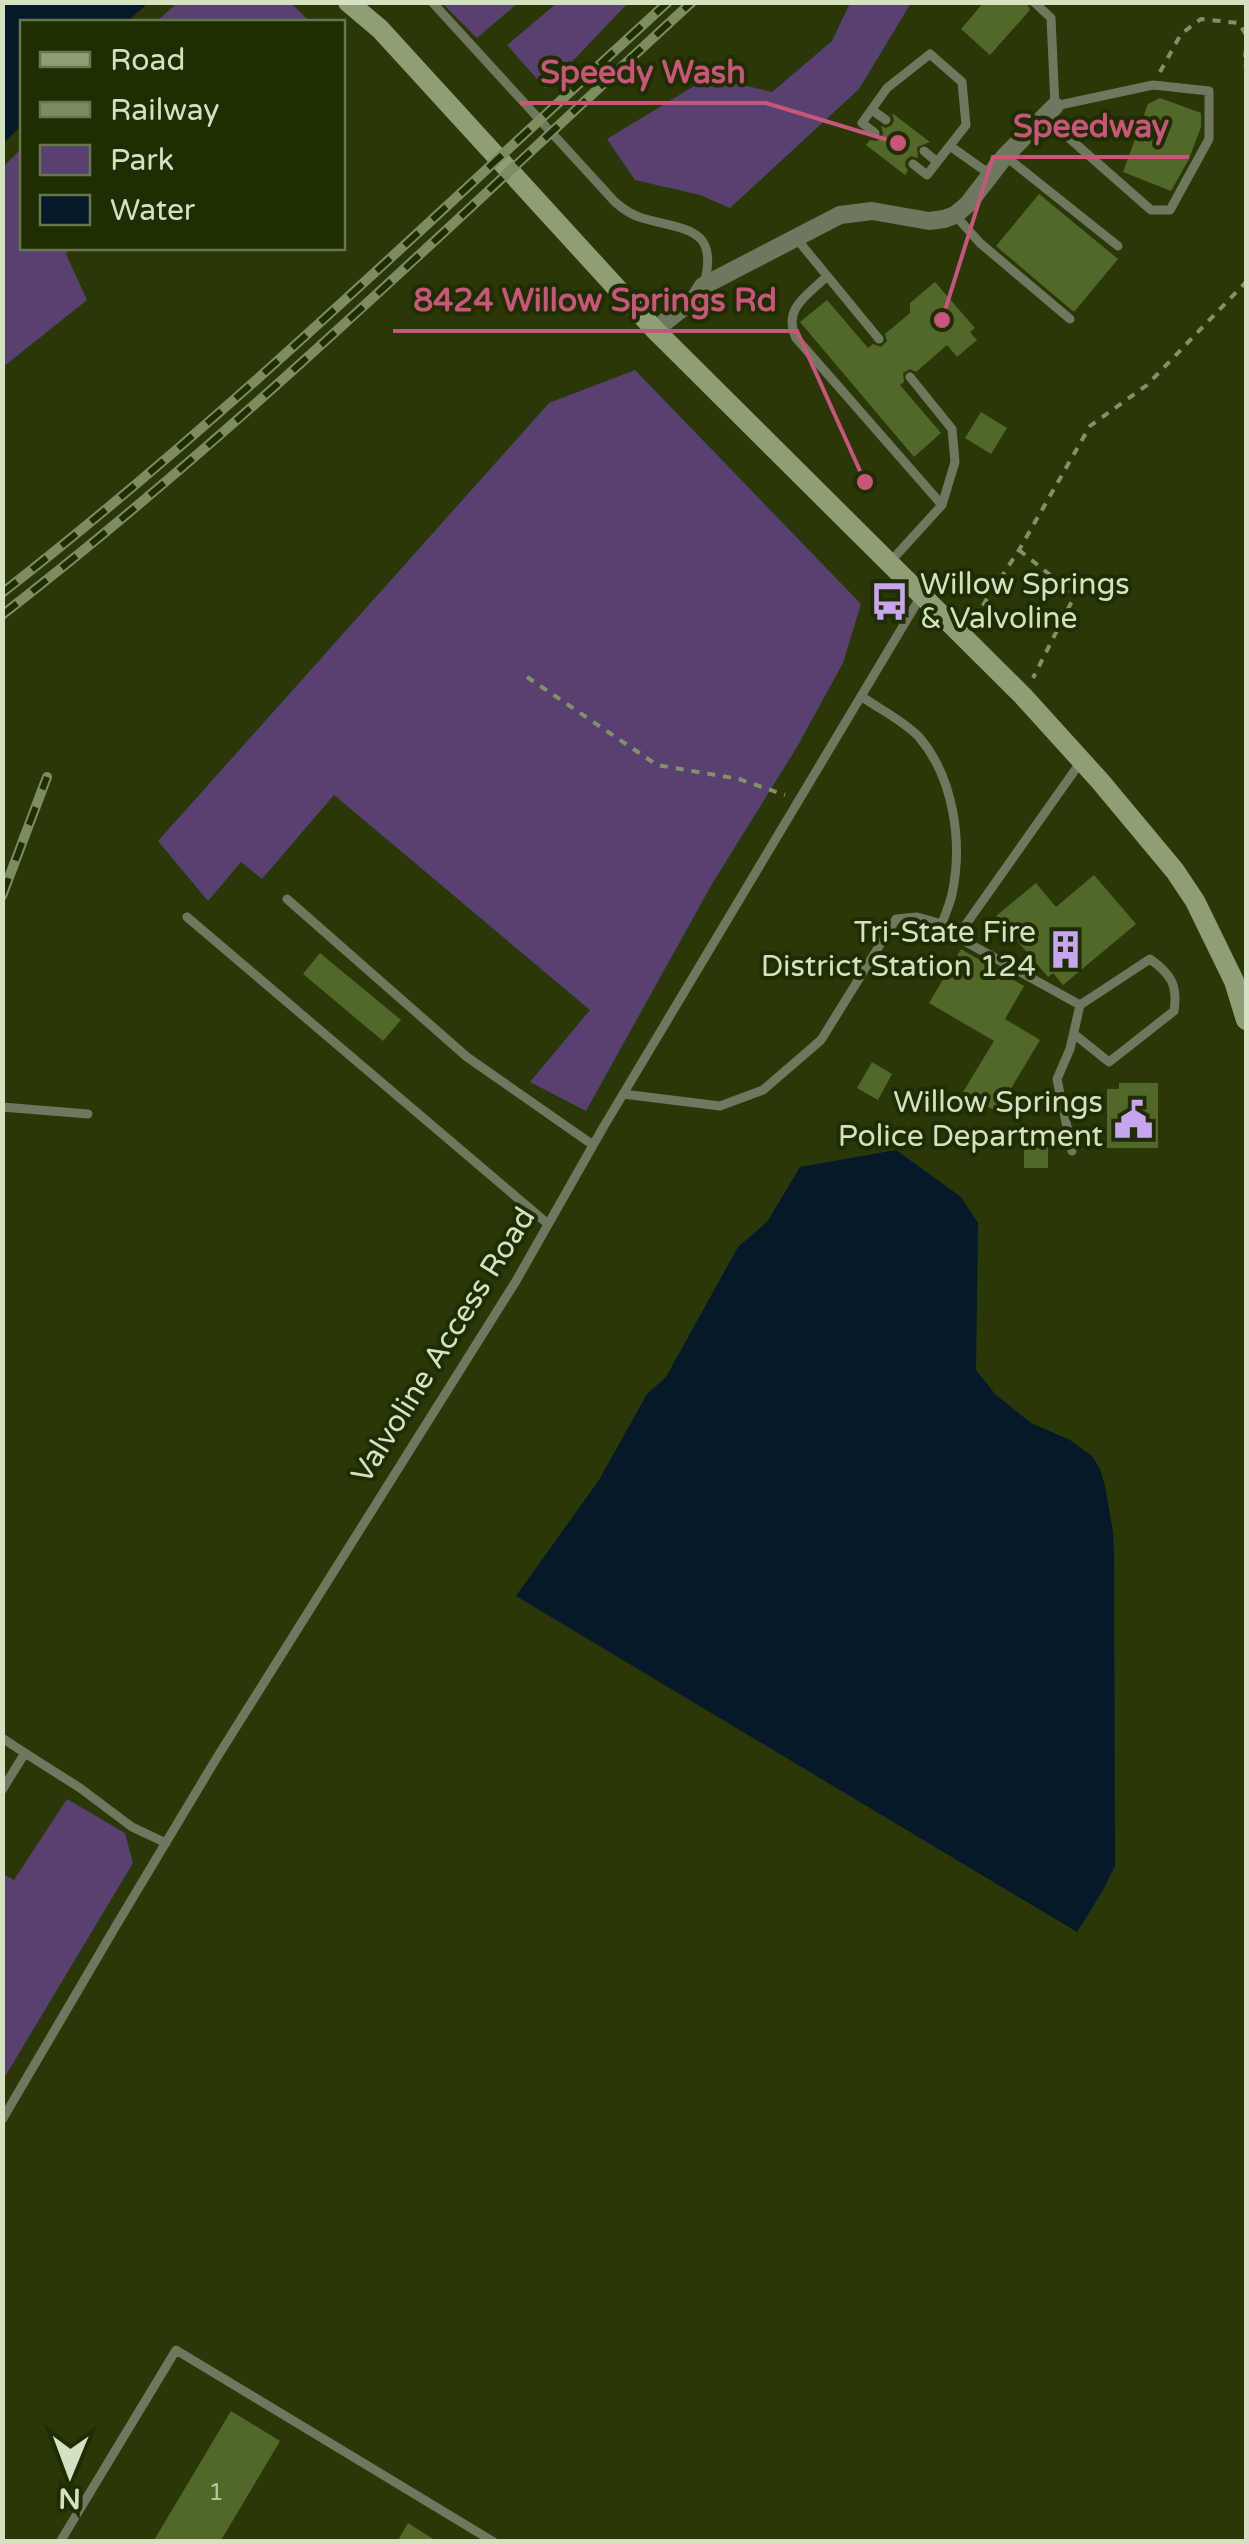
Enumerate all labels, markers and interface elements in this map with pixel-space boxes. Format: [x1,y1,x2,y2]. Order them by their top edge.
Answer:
legend [20,20,345,250]
callout: Speedy Wash [520,41,766,103]
text: Road [110,42,185,79]
text: Speedy Wash [540,54,746,92]
text: Railway [110,92,219,129]
callout: Speedway [993,95,1189,157]
text: Speedway [1013,108,1169,146]
text: Park [110,142,174,179]
text: Water [110,192,196,229]
callout: 8424 Willow Springs Rd [393,269,797,331]
text: 8424 Willow Springs Rd [413,282,777,320]
place label: Willow Springs & Valvoline [920,566,1130,637]
bus stop icon: Willow Springs & Valvoline [869,580,911,622]
place label: Tri-State Fire District Station 124 [761,914,1036,985]
building icon: Tri-State Fire District Station 124 [1045,928,1087,970]
place label: Willow Springs Police Department [838,1084,1103,1155]
public building icon: Willow Springs Police Department [1112,1098,1154,1140]
street label: Valvoline Access Road [343,1201,543,1490]
north arrow [20,2424,120,2524]
house number: 1 [208,2477,224,2507]
text: N [58,2481,81,2515]

